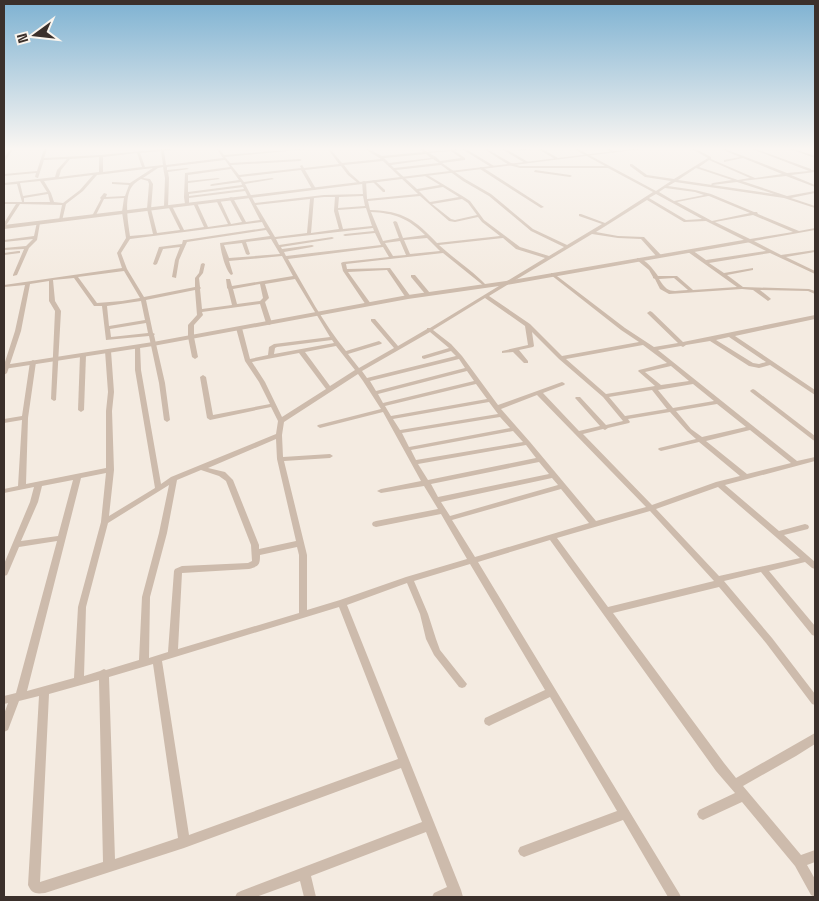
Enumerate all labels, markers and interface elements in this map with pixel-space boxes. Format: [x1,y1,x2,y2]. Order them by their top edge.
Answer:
north arrow [10,10,60,60]
text: N [13,31,32,45]

